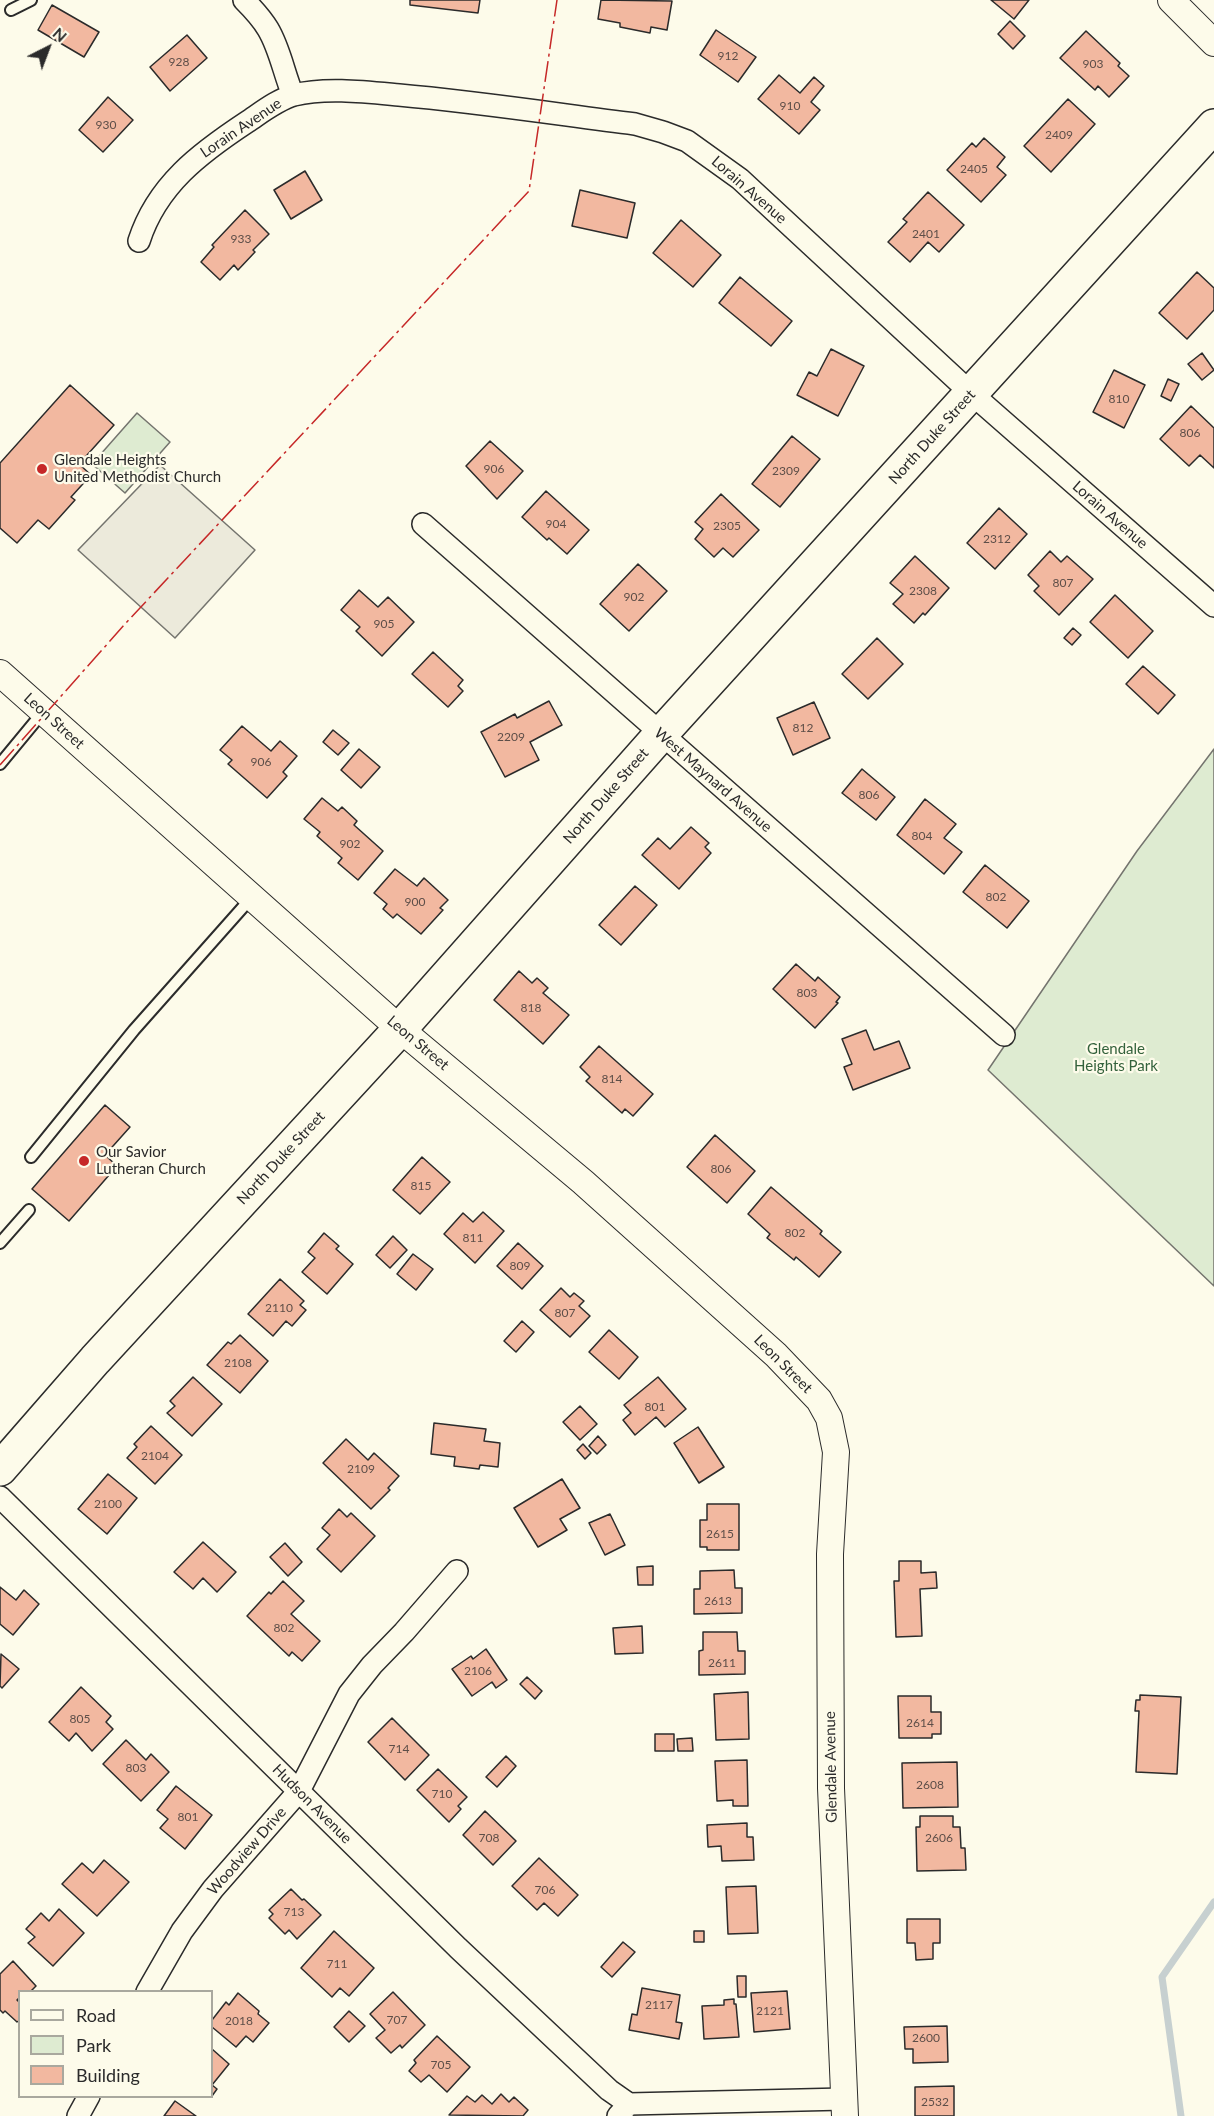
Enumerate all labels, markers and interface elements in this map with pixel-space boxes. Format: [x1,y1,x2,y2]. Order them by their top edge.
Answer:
north arrow [18,18,78,78]
text: N [49,23,71,45]
house number: 912 [718,49,738,63]
house number: 928 [169,55,189,69]
house number: 903 [1083,57,1103,71]
street label: Lorain Avenue [197,94,285,162]
house number: 910 [780,99,800,113]
house number: 930 [96,118,116,132]
house number: 2409 [1045,128,1073,142]
street label: Lorain Avenue [708,152,790,228]
house number: 2405 [960,162,988,176]
house number: 2401 [912,227,940,241]
house number: 933 [231,232,251,246]
street label: North Duke Street [885,386,979,488]
house number: 810 [1109,392,1129,406]
house number: 806 [1180,426,1200,440]
place label: Glendale Heights United Methodist Church [54,451,221,486]
marker: Glendale Heights United Methodist Church [35,462,49,476]
house number: 906 [484,462,504,476]
house number: 2309 [772,464,800,478]
street label: Lorain Avenue [1069,477,1151,553]
house number: 904 [546,517,566,531]
house number: 2305 [713,519,741,533]
house number: 2312 [983,532,1011,546]
house number: 807 [1053,576,1073,590]
house number: 2308 [909,584,937,598]
house number: 902 [624,590,644,604]
house number: 905 [374,617,394,631]
street label: Leon Street [20,689,88,753]
house number: 812 [793,721,813,735]
street label: West Maynard Avenue [651,724,775,836]
house number: 2209 [497,730,525,744]
street label: North Duke Street [560,744,652,848]
house number: 906 [251,755,271,769]
house number: 806 [859,788,879,802]
house number: 804 [912,829,932,843]
house number: 902 [340,837,360,851]
house number: 802 [986,890,1006,904]
house number: 900 [405,895,425,909]
house number: 803 [797,986,817,1000]
house number: 818 [521,1001,541,1015]
street label: Leon Street [383,1012,453,1074]
park label: Glendale Heights Park [1074,1040,1158,1075]
house number: 814 [602,1072,622,1086]
street label: North Duke Street [233,1108,329,1208]
place label: Our Savior Lutheran Church [96,1143,206,1178]
marker: Our Savior Lutheran Church [77,1154,91,1168]
house number: 806 [711,1162,731,1176]
house number: 815 [411,1179,431,1193]
house number: 802 [785,1226,805,1240]
house number: 811 [463,1231,483,1245]
house number: 809 [510,1259,530,1273]
house number: 2110 [265,1301,293,1315]
house number: 807 [555,1306,575,1320]
street label: Leon Street [750,1331,816,1397]
house number: 2108 [224,1356,252,1370]
house number: 801 [645,1400,665,1414]
house number: 2104 [141,1449,169,1463]
house number: 2109 [347,1462,375,1476]
house number: 2100 [94,1497,122,1511]
house number: 2615 [706,1527,734,1541]
house number: 2613 [704,1594,732,1608]
house number: 802 [274,1621,294,1635]
house number: 2611 [708,1656,736,1670]
house number: 2106 [464,1664,492,1678]
street label: Glendale Avenue [821,1711,841,1823]
house number: 805 [70,1712,90,1726]
house number: 2614 [906,1716,934,1730]
house number: 714 [389,1742,409,1756]
house number: 803 [126,1761,146,1775]
street label: Hudson Avenue [269,1761,355,1847]
house number: 2608 [916,1778,944,1792]
house number: 710 [432,1787,452,1801]
street label: Woodview Drive [204,1803,290,1899]
house number: 801 [178,1810,198,1824]
house number: 708 [479,1831,499,1845]
house number: 2606 [925,1831,953,1845]
house number: 706 [535,1883,555,1897]
house number: 713 [284,1905,304,1919]
house number: 711 [327,1957,347,1971]
legend [18,1990,213,2098]
house number: 2117 [645,1998,673,2012]
text: Road [76,2004,116,2026]
house number: 2121 [756,2004,784,2018]
house number: 707 [387,2013,407,2027]
house number: 2018 [225,2014,253,2028]
house number: 2600 [912,2031,940,2045]
text: Park [76,2034,111,2056]
house number: 705 [431,2058,451,2072]
text: Building [76,2064,140,2086]
house number: 2532 [921,2095,949,2109]

